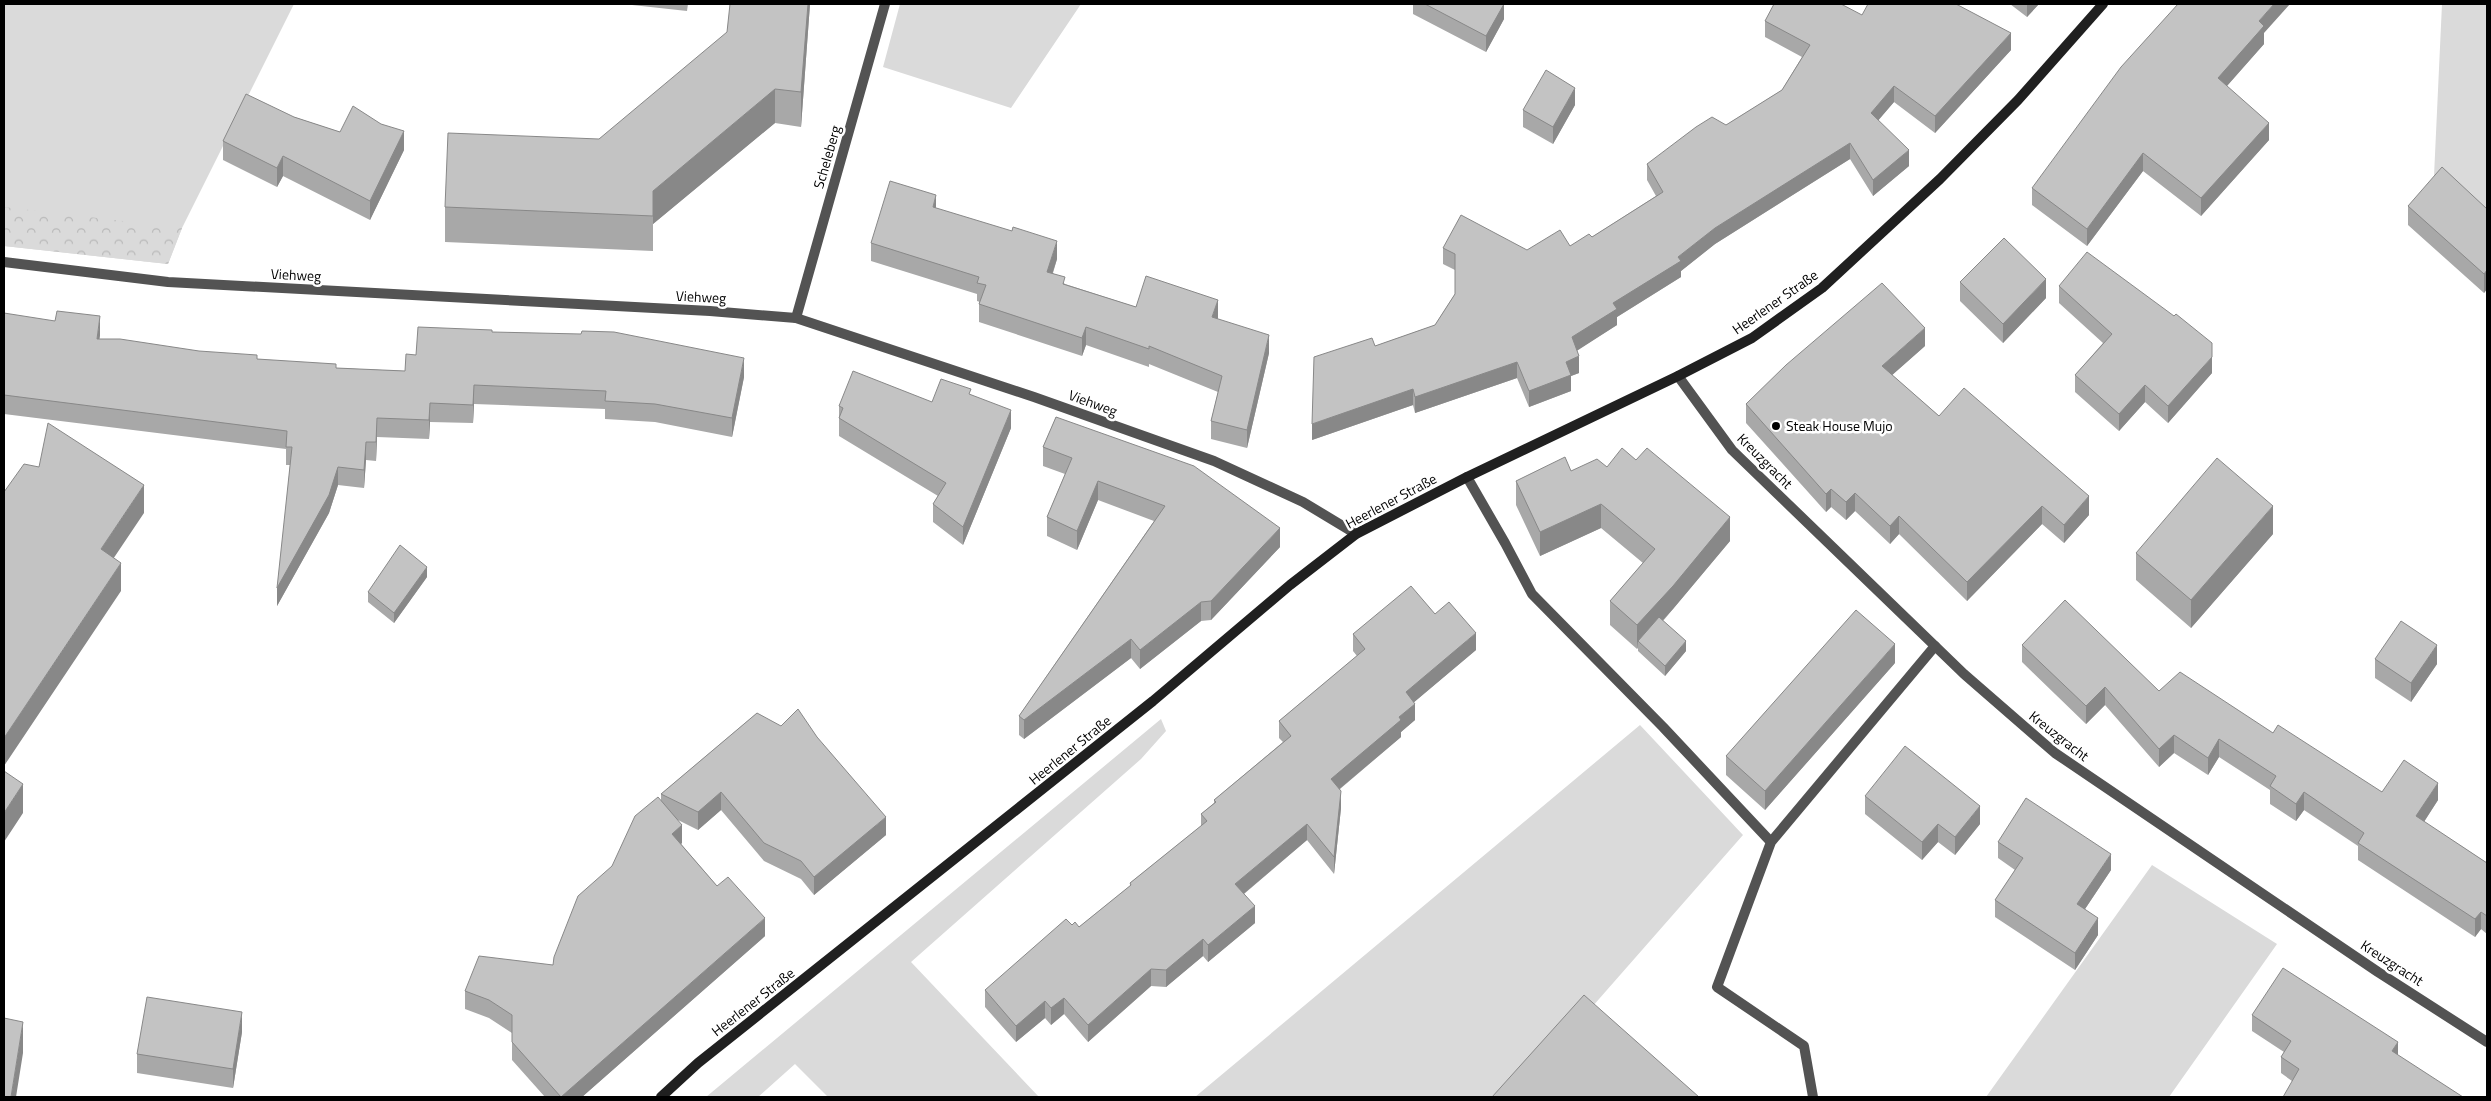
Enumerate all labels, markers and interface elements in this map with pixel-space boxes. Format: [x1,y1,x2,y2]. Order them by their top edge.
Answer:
street label: Scheleberg [807,123,846,191]
street label: Viehweg [270,263,322,286]
street label: Heerlener Straße [1728,264,1822,339]
street label: Viehweg [675,285,727,308]
street label: Viehweg [1066,384,1121,421]
place label: Steak House Mujo [1786,415,1893,436]
marker: Steak House Mujo [1770,420,1782,432]
street label: Kreuzgracht [1733,428,1798,493]
street label: Heerlener Straße [1341,468,1440,533]
street label: Kreuzgracht [2025,705,2094,766]
street label: Heerlener Straße [1024,710,1115,789]
street label: Kreuzgracht [2357,934,2428,991]
street label: Heerlener Straße [707,962,799,1041]

